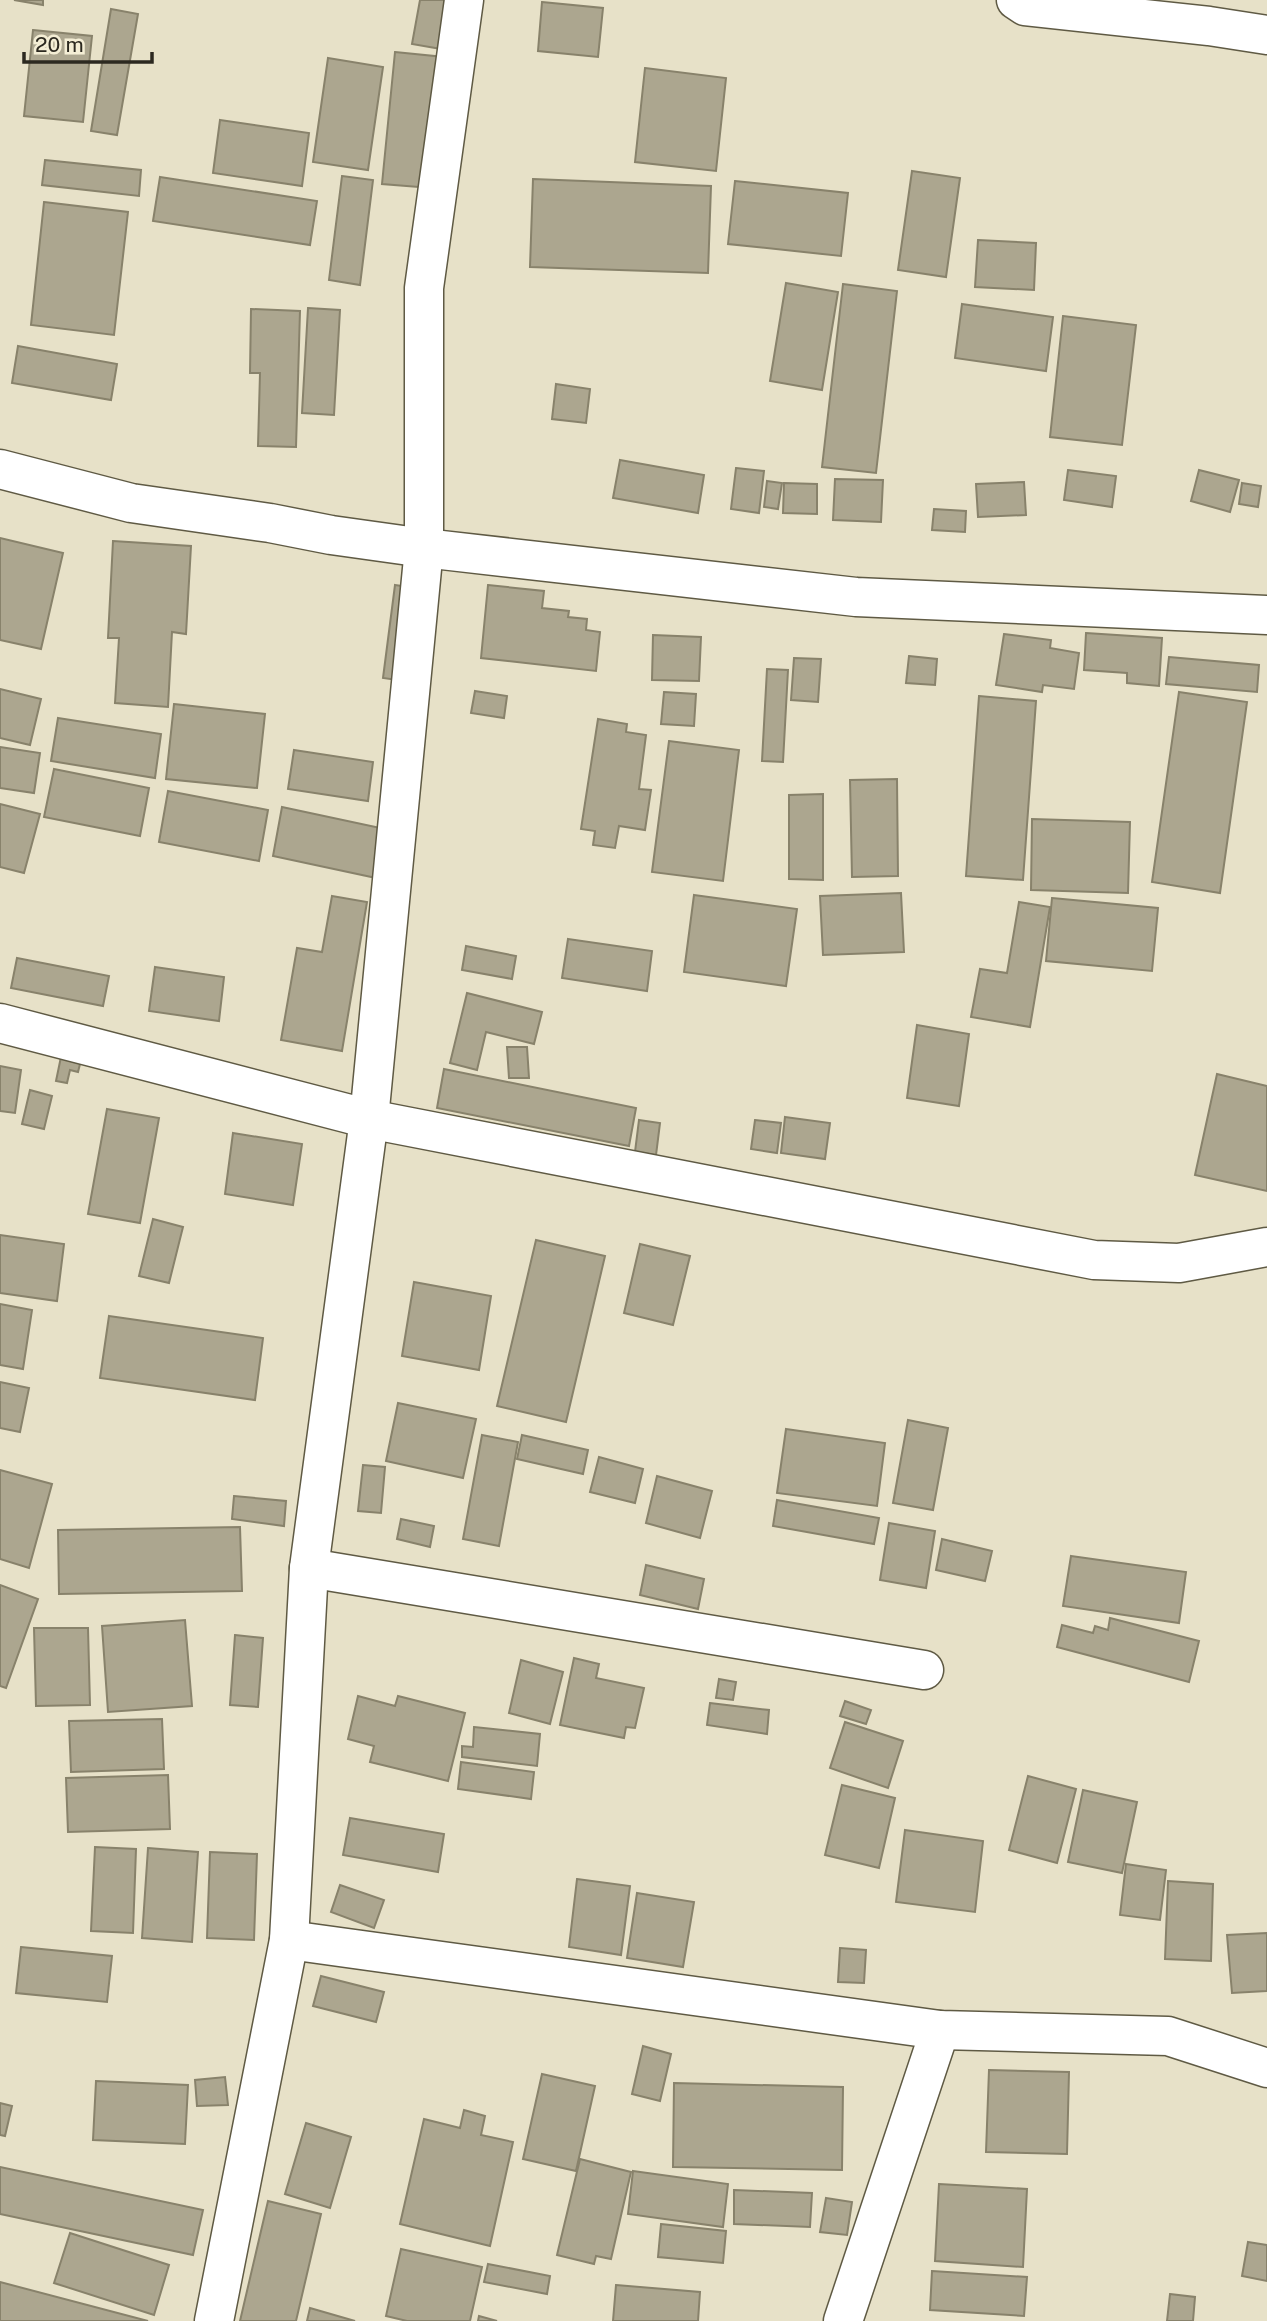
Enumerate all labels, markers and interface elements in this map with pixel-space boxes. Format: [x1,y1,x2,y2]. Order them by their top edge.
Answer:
scale bar [24,21,152,65]
text: 20 m [35,32,84,57]

